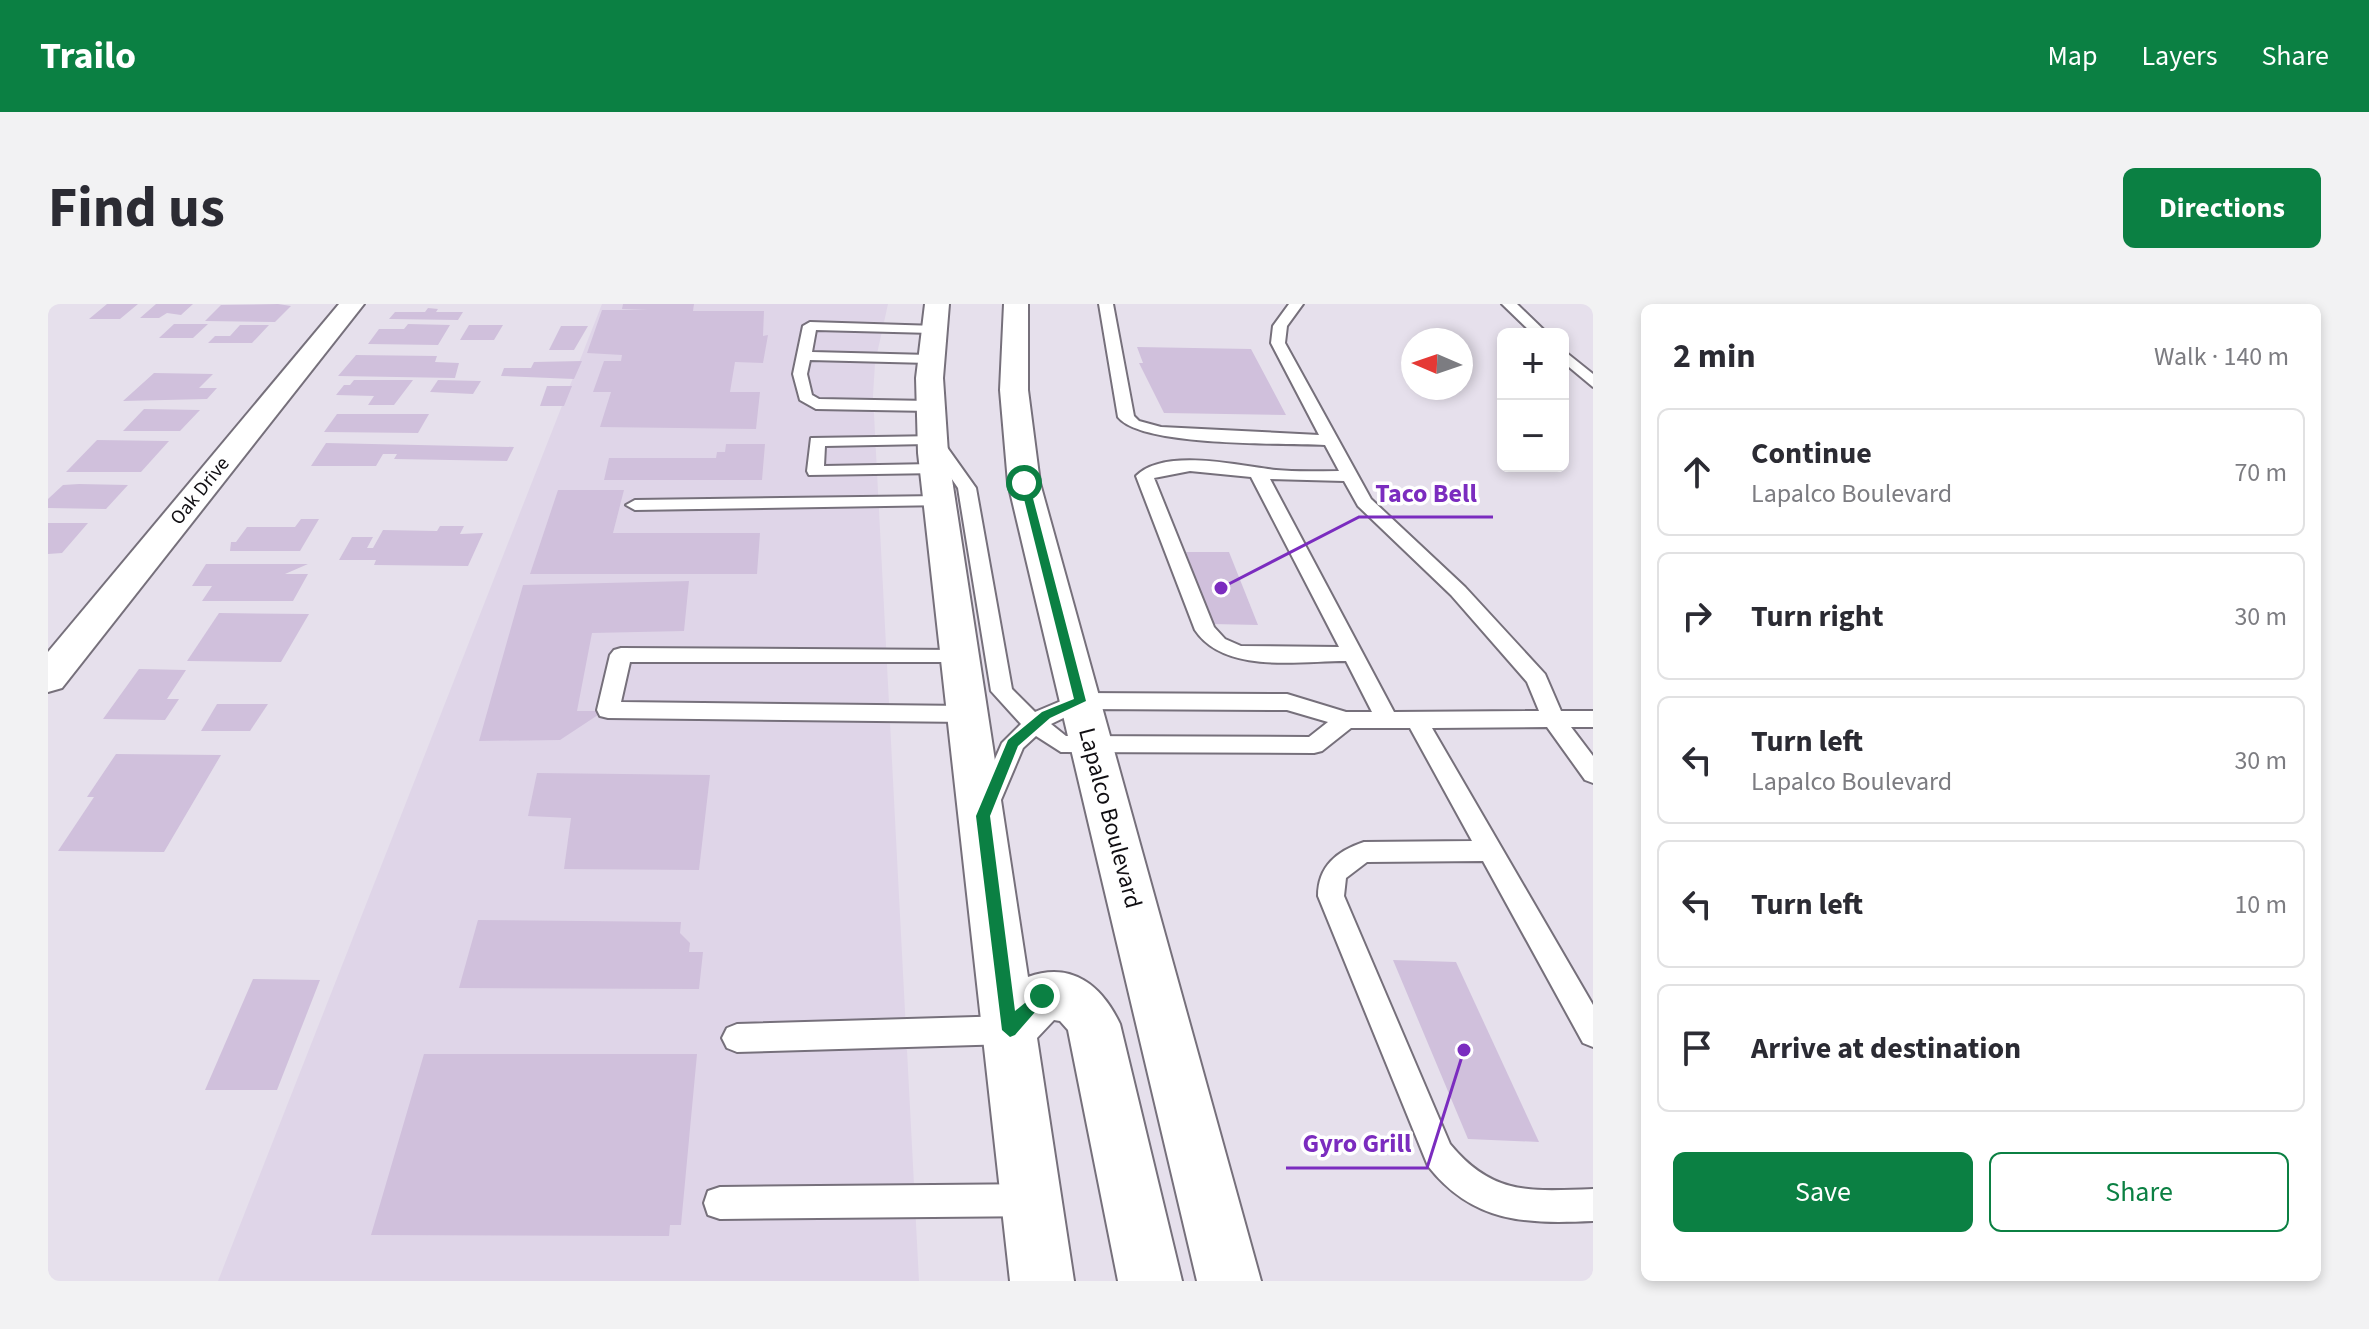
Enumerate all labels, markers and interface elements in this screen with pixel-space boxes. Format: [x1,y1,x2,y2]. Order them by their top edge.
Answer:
text: Trailo [40,29,136,83]
text: Map [2047,36,2097,76]
text: Layers [2141,36,2217,76]
text: Share [2261,36,2329,76]
button: Directions [2123,168,2321,248]
text: Find us [48,169,225,248]
north arrow [1401,328,1473,400]
map controls [1497,328,1569,472]
button: + [1497,328,1569,400]
text: 2 min [1673,332,1756,381]
text: Walk · 140 m [2154,338,2289,375]
button: − [1497,400,1569,472]
text: Continue [1751,432,1872,475]
icon: ahead [1675,450,1719,494]
street label: Oak Drive [164,451,236,531]
text: 70 m [2234,454,2287,491]
route start [1006,465,1042,501]
callout: Taco Bell [1359,467,1493,517]
text: Taco Bell [1375,475,1477,512]
text: Lapalco Boulevard [1751,475,1952,512]
icon: right [1675,594,1719,638]
text: Turn right [1751,595,1883,638]
text: 30 m [2234,598,2287,635]
text: Turn left [1751,720,1863,763]
street label: Lapalco Boulevard [1069,724,1151,912]
icon: left [1675,738,1719,782]
text: 30 m [2234,742,2287,779]
text: Lapalco Boulevard [1751,763,1952,800]
icon: left [1675,882,1719,926]
text: Turn left [1751,883,1863,926]
text: 10 m [2234,886,2287,923]
route end [1024,978,1060,1014]
icon: arrive [1675,1026,1719,1070]
text: Arrive at destination [1751,1027,2021,1070]
callout: Gyro Grill [1286,1118,1427,1168]
text: Gyro Grill [1303,1125,1412,1162]
button: Save [1673,1152,1973,1232]
button: Share [1989,1152,2289,1232]

